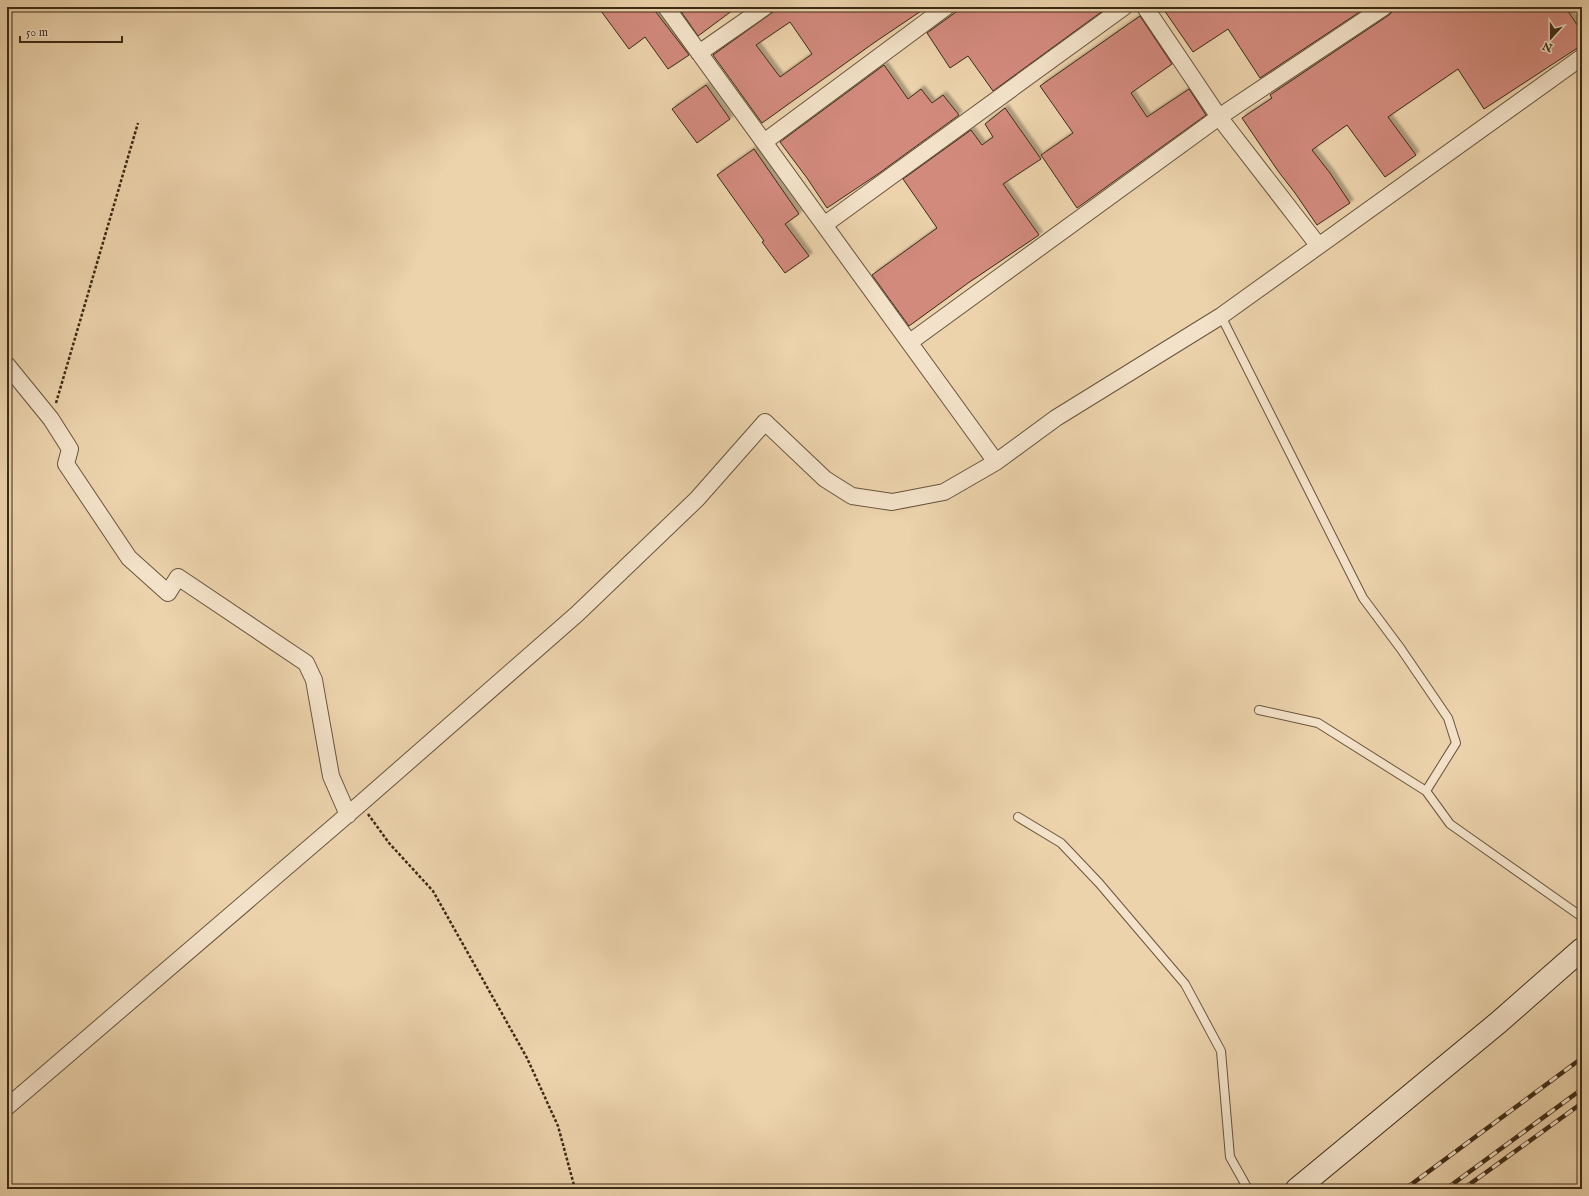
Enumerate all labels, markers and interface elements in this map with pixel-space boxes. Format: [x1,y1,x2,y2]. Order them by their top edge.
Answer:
scale bar [20,18,122,44]
north arrow [1531,18,1571,58]
text: 50 m [26,25,48,40]
text: N [1540,38,1556,55]

